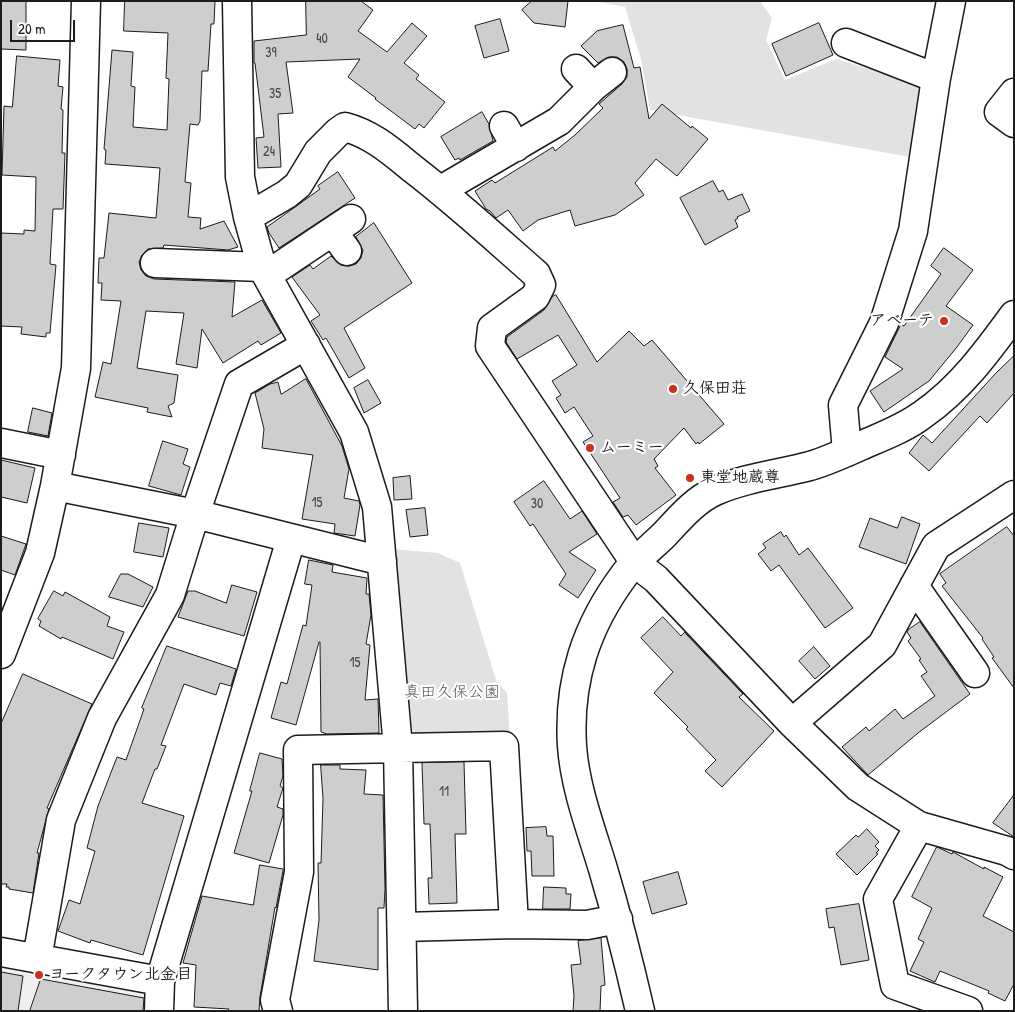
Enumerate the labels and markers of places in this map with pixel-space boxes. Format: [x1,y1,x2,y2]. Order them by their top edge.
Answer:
place label: アベーテ [870,311,934,331]
marker: アベーテ [938,315,950,327]
place label: 久保田荘 [683,379,747,399]
marker: 久保田荘 [667,383,679,395]
place label: ムーミー [600,438,664,458]
marker: ムーミー [584,442,596,454]
place label: 東堂地蔵尊 [700,468,780,488]
marker: 東堂地蔵尊 [684,472,696,484]
place label: ヨークタウン北金目 [49,965,192,985]
marker: ヨークタウン北金目 [33,969,45,981]

